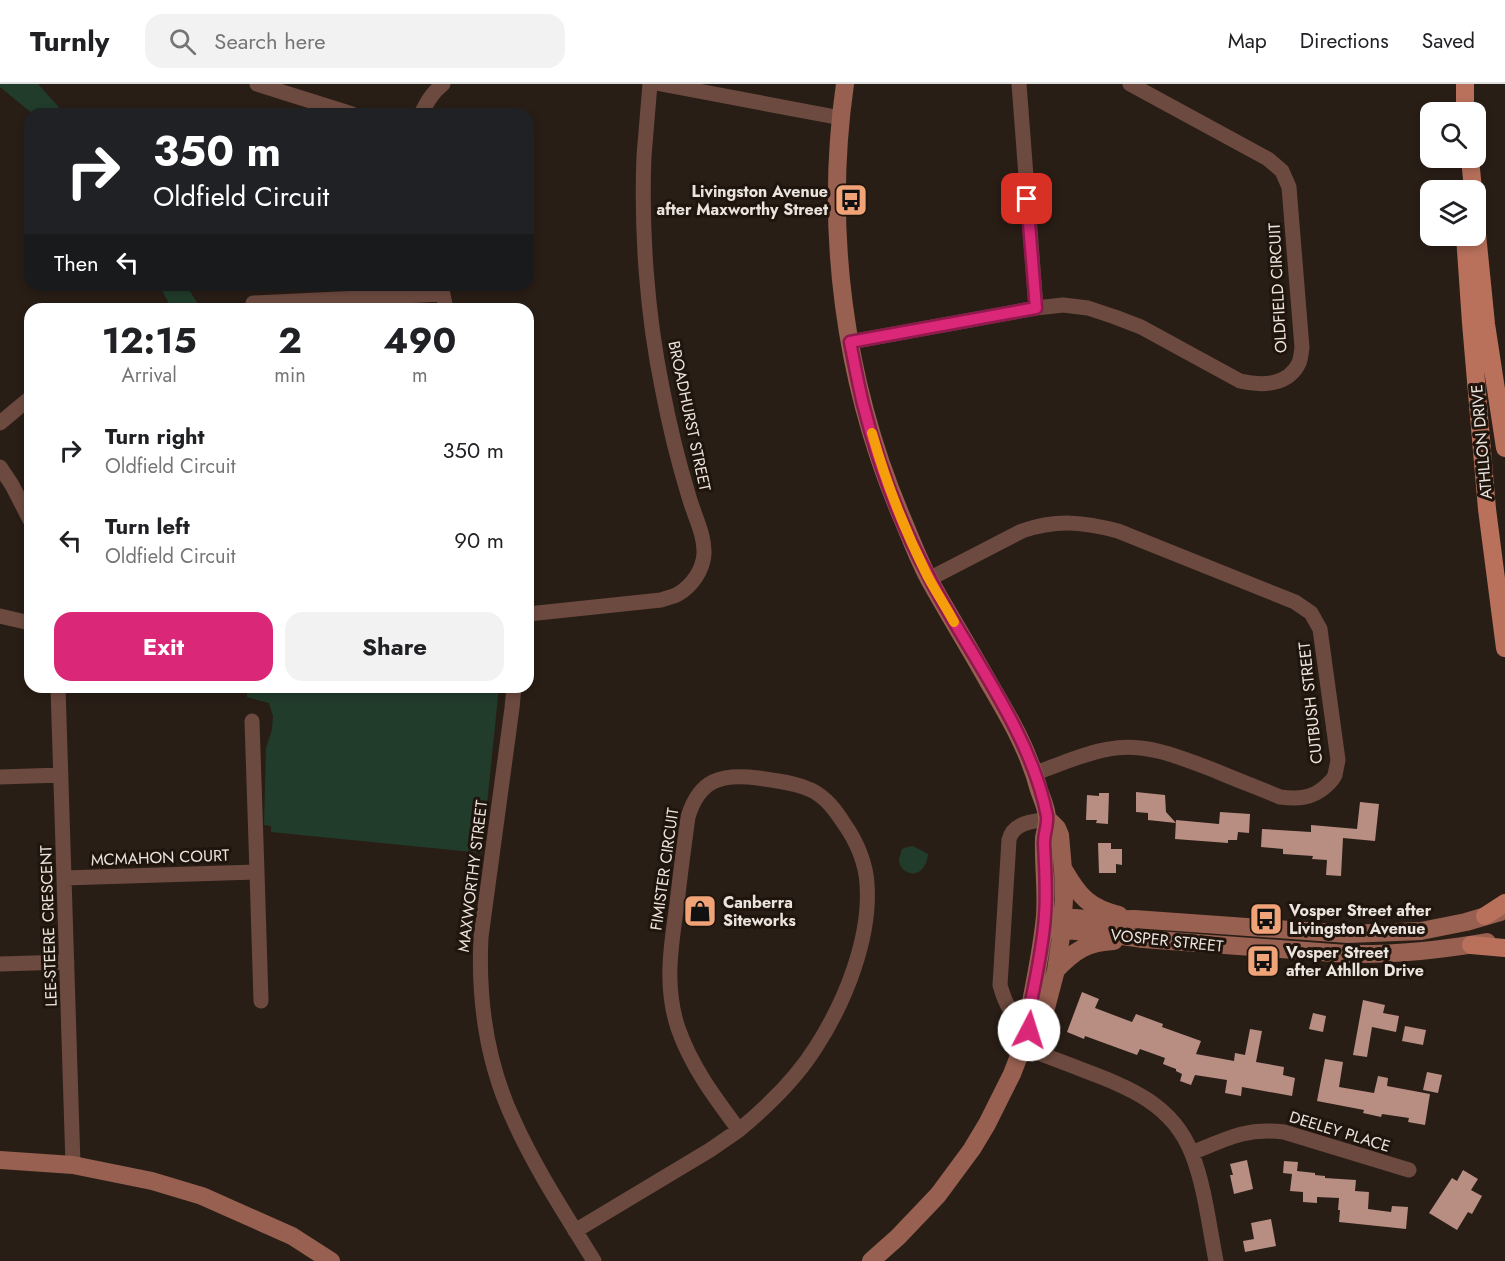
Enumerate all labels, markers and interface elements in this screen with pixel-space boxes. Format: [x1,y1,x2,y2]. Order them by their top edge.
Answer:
search box [145,14,565,68]
text: Turnly [30,21,109,62]
icon: search [166,25,199,58]
text: Search here [214,25,326,57]
text: Map [1228,26,1267,56]
text: Directions [1300,26,1389,56]
text: Saved [1422,26,1475,56]
map controls [1420,102,1486,246]
button: search [1420,102,1486,168]
text: 350 m [153,121,281,182]
icon: right [54,132,132,210]
pin [1001,173,1052,224]
text: Oldfield Circuit [153,177,329,216]
place label: Livingston Avenue after Maxworthy Street [657,180,829,221]
button: layers [1420,180,1486,246]
bus stop icon: Livingston Avenue after Maxworthy Street [833,182,869,218]
icon: arrive [1010,182,1043,215]
street label: OLDFIELD CIRCUIT [1263,222,1292,354]
icon: left [111,246,144,279]
text: Then [54,247,99,279]
text: 12:15 [102,314,197,366]
text: 2 [278,314,302,366]
text: 490 [383,314,456,366]
street label: BROADHURST STREET [662,339,717,494]
text: Arrival [122,361,177,390]
text: min [274,361,306,390]
text: m [412,361,428,390]
street label: ATHLLON DRIVE [1465,384,1498,500]
text: Turn right [105,420,205,452]
icon: right [54,434,87,467]
text: 350 m [443,434,504,466]
text: Oldfield Circuit [105,452,236,481]
text: Turn left [105,510,190,542]
icon: left [54,524,87,557]
text: 90 m [454,524,504,556]
text: Oldfield Circuit [105,542,236,571]
button: Exit [54,612,273,681]
button: Share [285,612,504,681]
street label: CUTBUSH STREET [1293,640,1328,765]
street label: MAXWORTHY STREET [452,798,493,953]
street label: FIMISTER CIRCUIT [644,806,685,932]
street label: LEE-STEERE CRESCENT [34,844,63,1007]
street label: MCMAHON COURT [90,844,230,871]
place label: Canberra Siteworks [723,891,796,932]
shop icon: Canberra Siteworks [682,893,718,929]
place label: Vosper Street after Livingston Avenue [1288,899,1432,940]
bus stop icon: Vosper Street after Livingston Avenue [1248,901,1284,937]
street label: VOSPER STREET [1109,923,1225,958]
place label: Vosper Street after Athllon Drive [1285,941,1424,982]
bus stop icon: Vosper Street after Athllon Drive [1245,943,1281,979]
position arrow [997,998,1061,1062]
street label: DEELEY PLACE [1287,1105,1393,1158]

